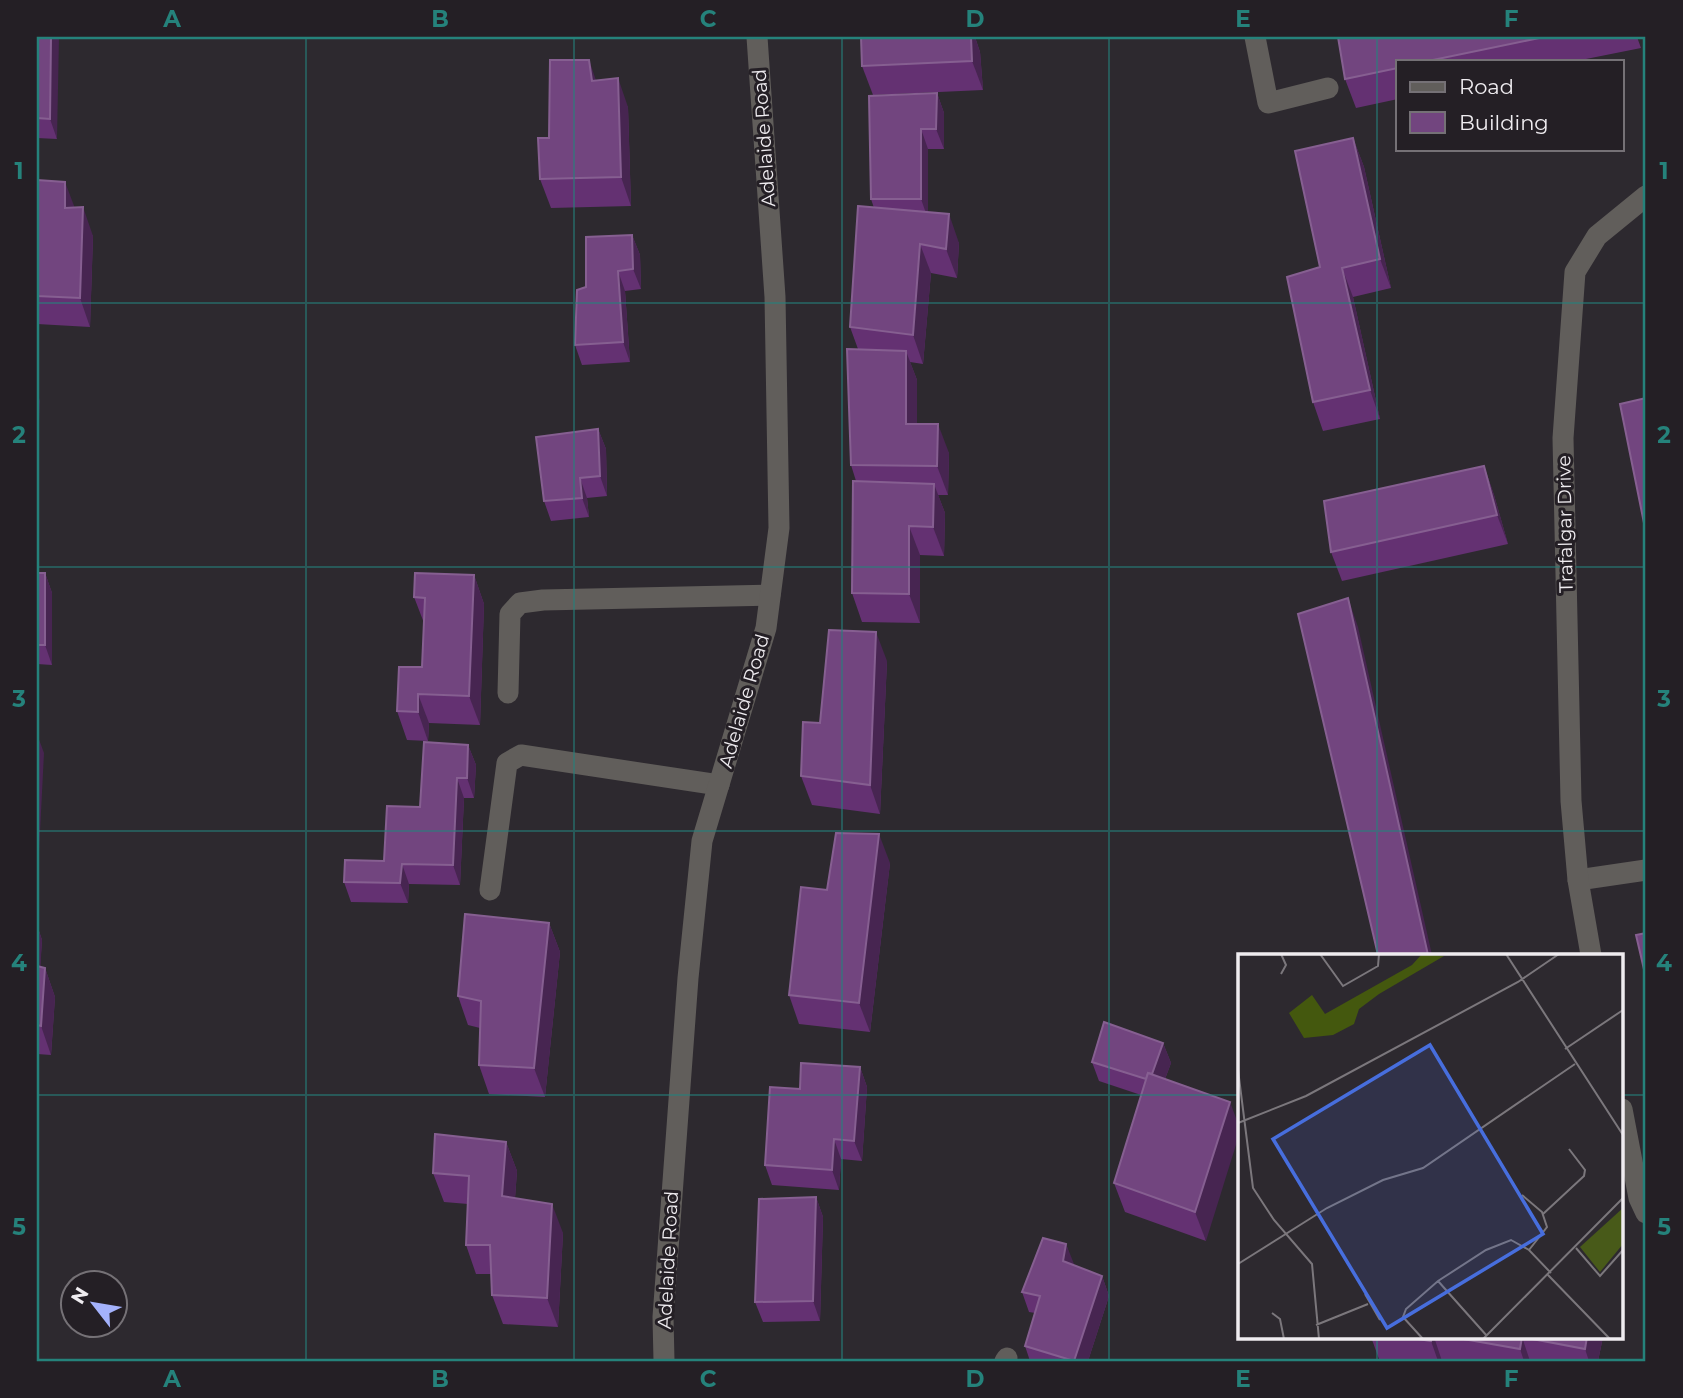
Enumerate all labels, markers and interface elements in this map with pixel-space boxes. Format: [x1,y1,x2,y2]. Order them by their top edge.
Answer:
text: A [162,5,181,33]
text: B [431,5,449,33]
text: C [700,5,717,33]
text: D [966,5,985,33]
text: E [1235,5,1251,33]
text: F [1504,5,1519,33]
legend [1396,60,1624,150]
street label: Adelaide Road [748,68,780,208]
text: Road [1459,74,1514,99]
text: Building [1459,110,1549,135]
text: 1 [14,157,24,185]
text: 1 [1659,157,1669,185]
text: 2 [12,421,26,449]
text: 2 [1657,421,1671,449]
street label: Trafalgar Drive [1552,455,1578,593]
street label: Adelaide Road [714,631,774,771]
text: 3 [11,685,26,713]
text: 3 [1656,685,1671,713]
text: 4 [11,949,27,977]
text: 4 [1656,949,1672,977]
inset map [1238,954,1624,1338]
street label: Adelaide Road [653,1190,683,1330]
text: 5 [12,1213,26,1241]
text: 5 [1657,1213,1671,1241]
north arrow [60,1268,130,1338]
text: N [66,1283,94,1308]
text: A [162,1365,181,1393]
text: B [431,1365,449,1393]
text: C [700,1365,717,1393]
text: D [966,1365,985,1393]
text: E [1235,1365,1251,1393]
text: F [1504,1365,1519,1393]

